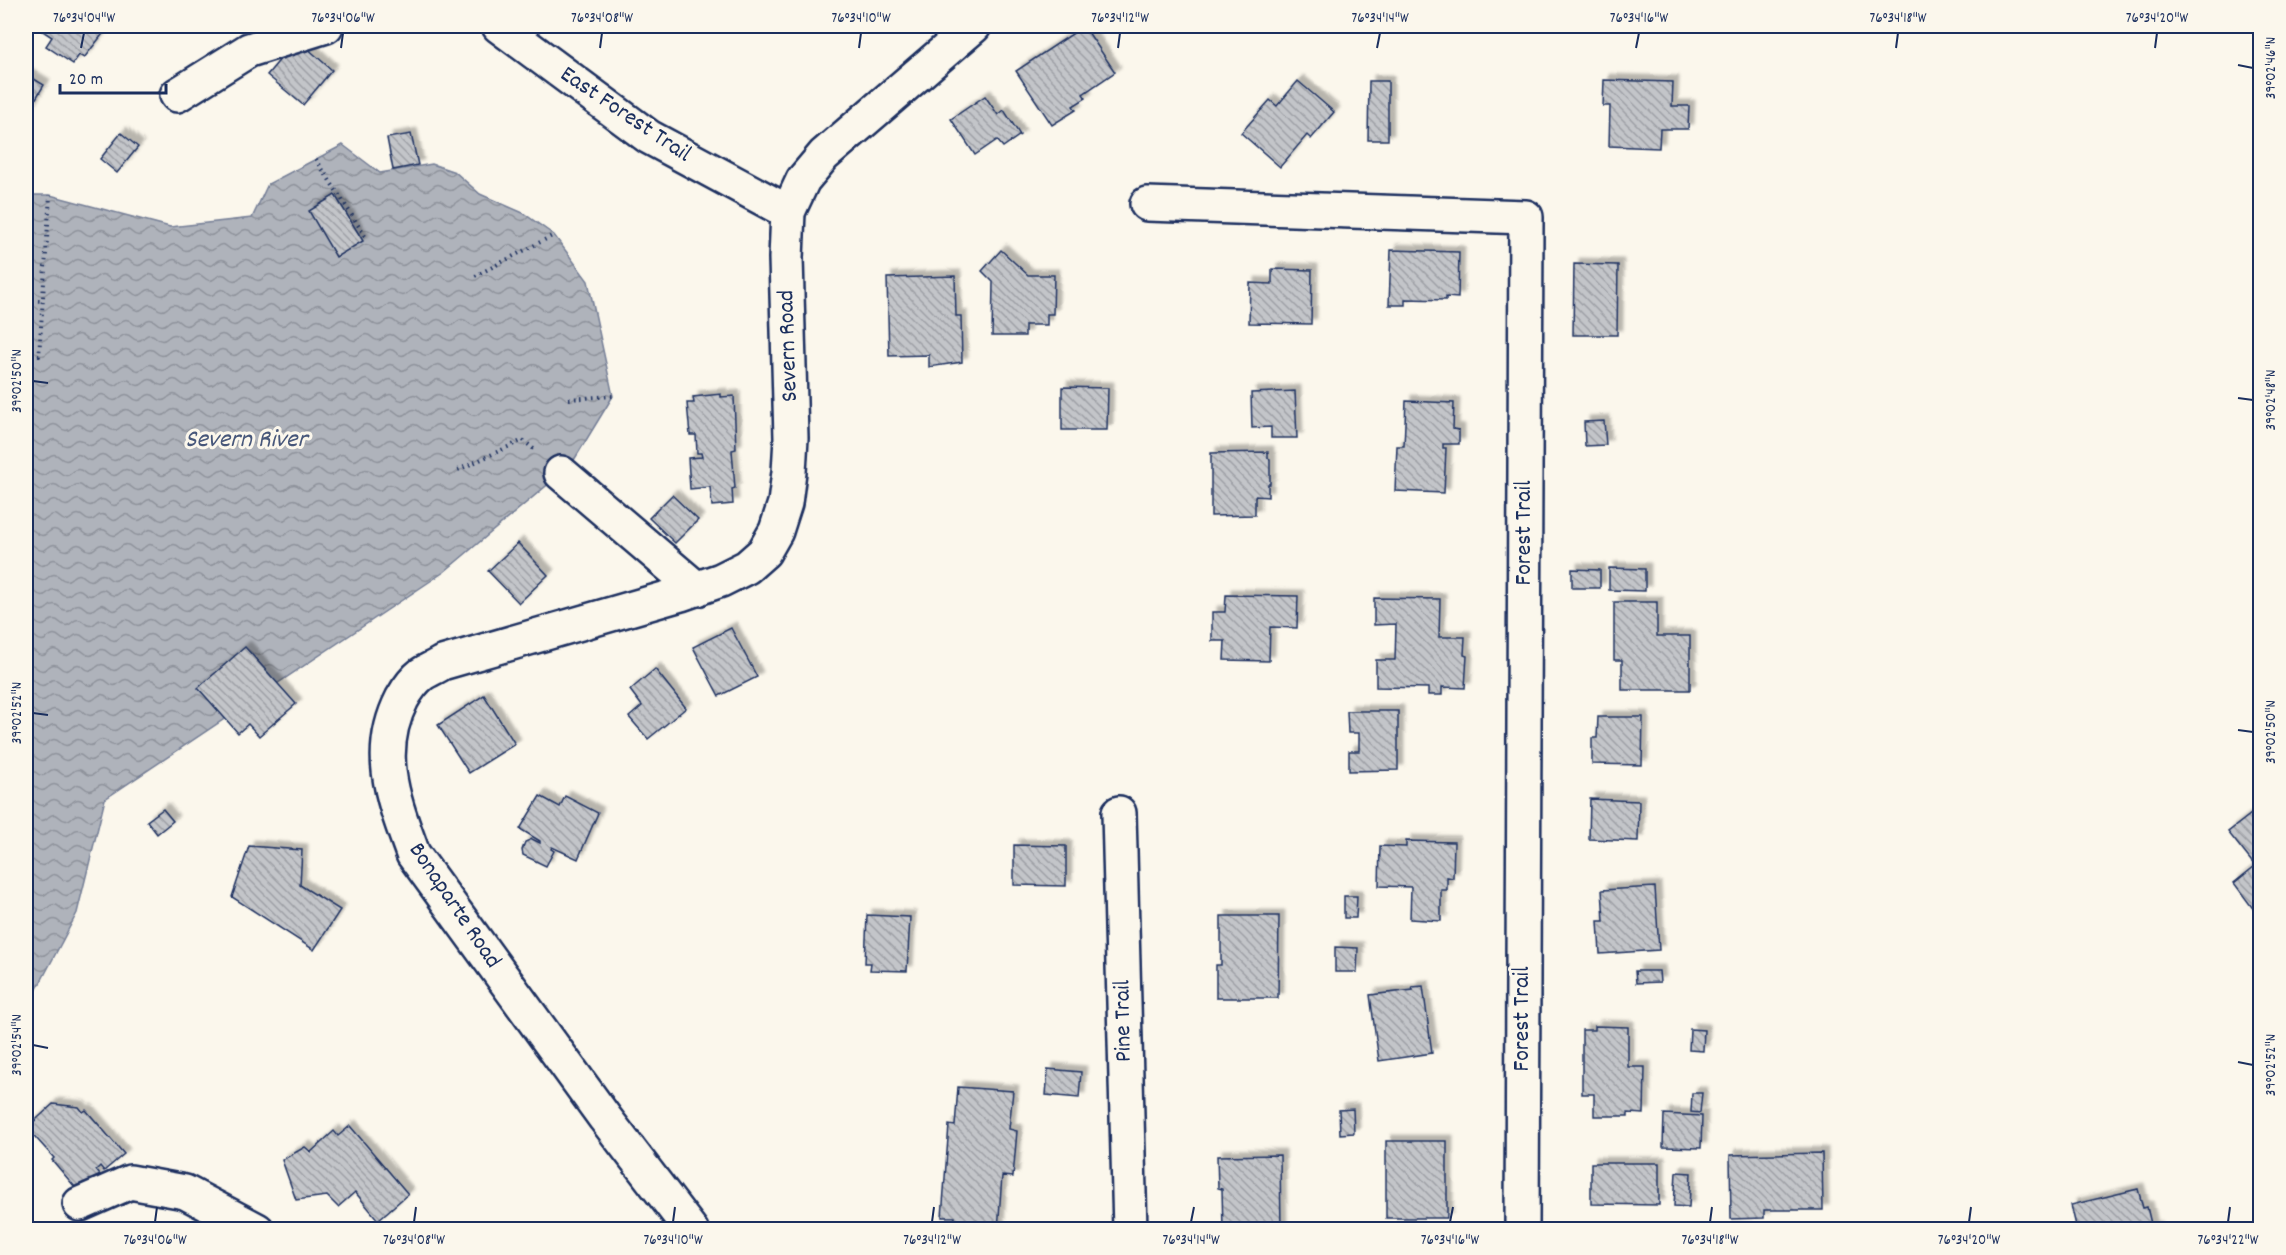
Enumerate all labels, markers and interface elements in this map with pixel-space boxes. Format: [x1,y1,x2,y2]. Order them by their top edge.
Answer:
text: 76°34'04"W [53,8,115,30]
text: 76°34'06"W [311,8,375,30]
text: 76°34'08"W [571,8,633,30]
text: 76°34'10"W [831,8,891,30]
text: 76°34'12"W [1091,8,1149,30]
text: 76°34'14"W [1351,8,1409,30]
text: 76°34'16"W [1610,8,1669,30]
text: 76°34'18"W [1869,8,1927,30]
text: 76°34'20"W [2126,8,2189,30]
text: 39°02'46"N [2261,37,2283,99]
scale bar [60,57,166,95]
street label: East Forest Trail [553,58,698,172]
text: 20 m [69,68,103,93]
street label: Severn Road [770,289,808,403]
text: 39°02'50"N [7,349,29,413]
text: 39°02'48"N [2261,369,2283,431]
water label: Severn River [185,422,310,459]
street label: Forest Trail [1508,480,1542,586]
text: 39°02'52"N [7,682,29,744]
text: 39°02'50"N [2261,700,2283,764]
street label: Bonaparte Road [399,836,509,976]
street label: Forest Trail [1506,966,1540,1072]
street label: Pine Trail [1106,979,1142,1062]
text: 39°02'54"N [7,1014,29,1076]
text: 39°02'52"N [2261,1034,2283,1096]
text: 76°34'06"W [123,1230,187,1252]
text: 76°34'08"W [383,1230,445,1252]
text: 76°34'10"W [643,1230,703,1252]
text: 76°34'12"W [903,1230,961,1252]
text: 76°34'14"W [1162,1230,1220,1252]
text: 76°34'16"W [1421,1230,1480,1252]
text: 76°34'18"W [1681,1230,1739,1252]
text: 76°34'20"W [1938,1230,2001,1252]
text: 76°34'22"W [2198,1230,2259,1252]

